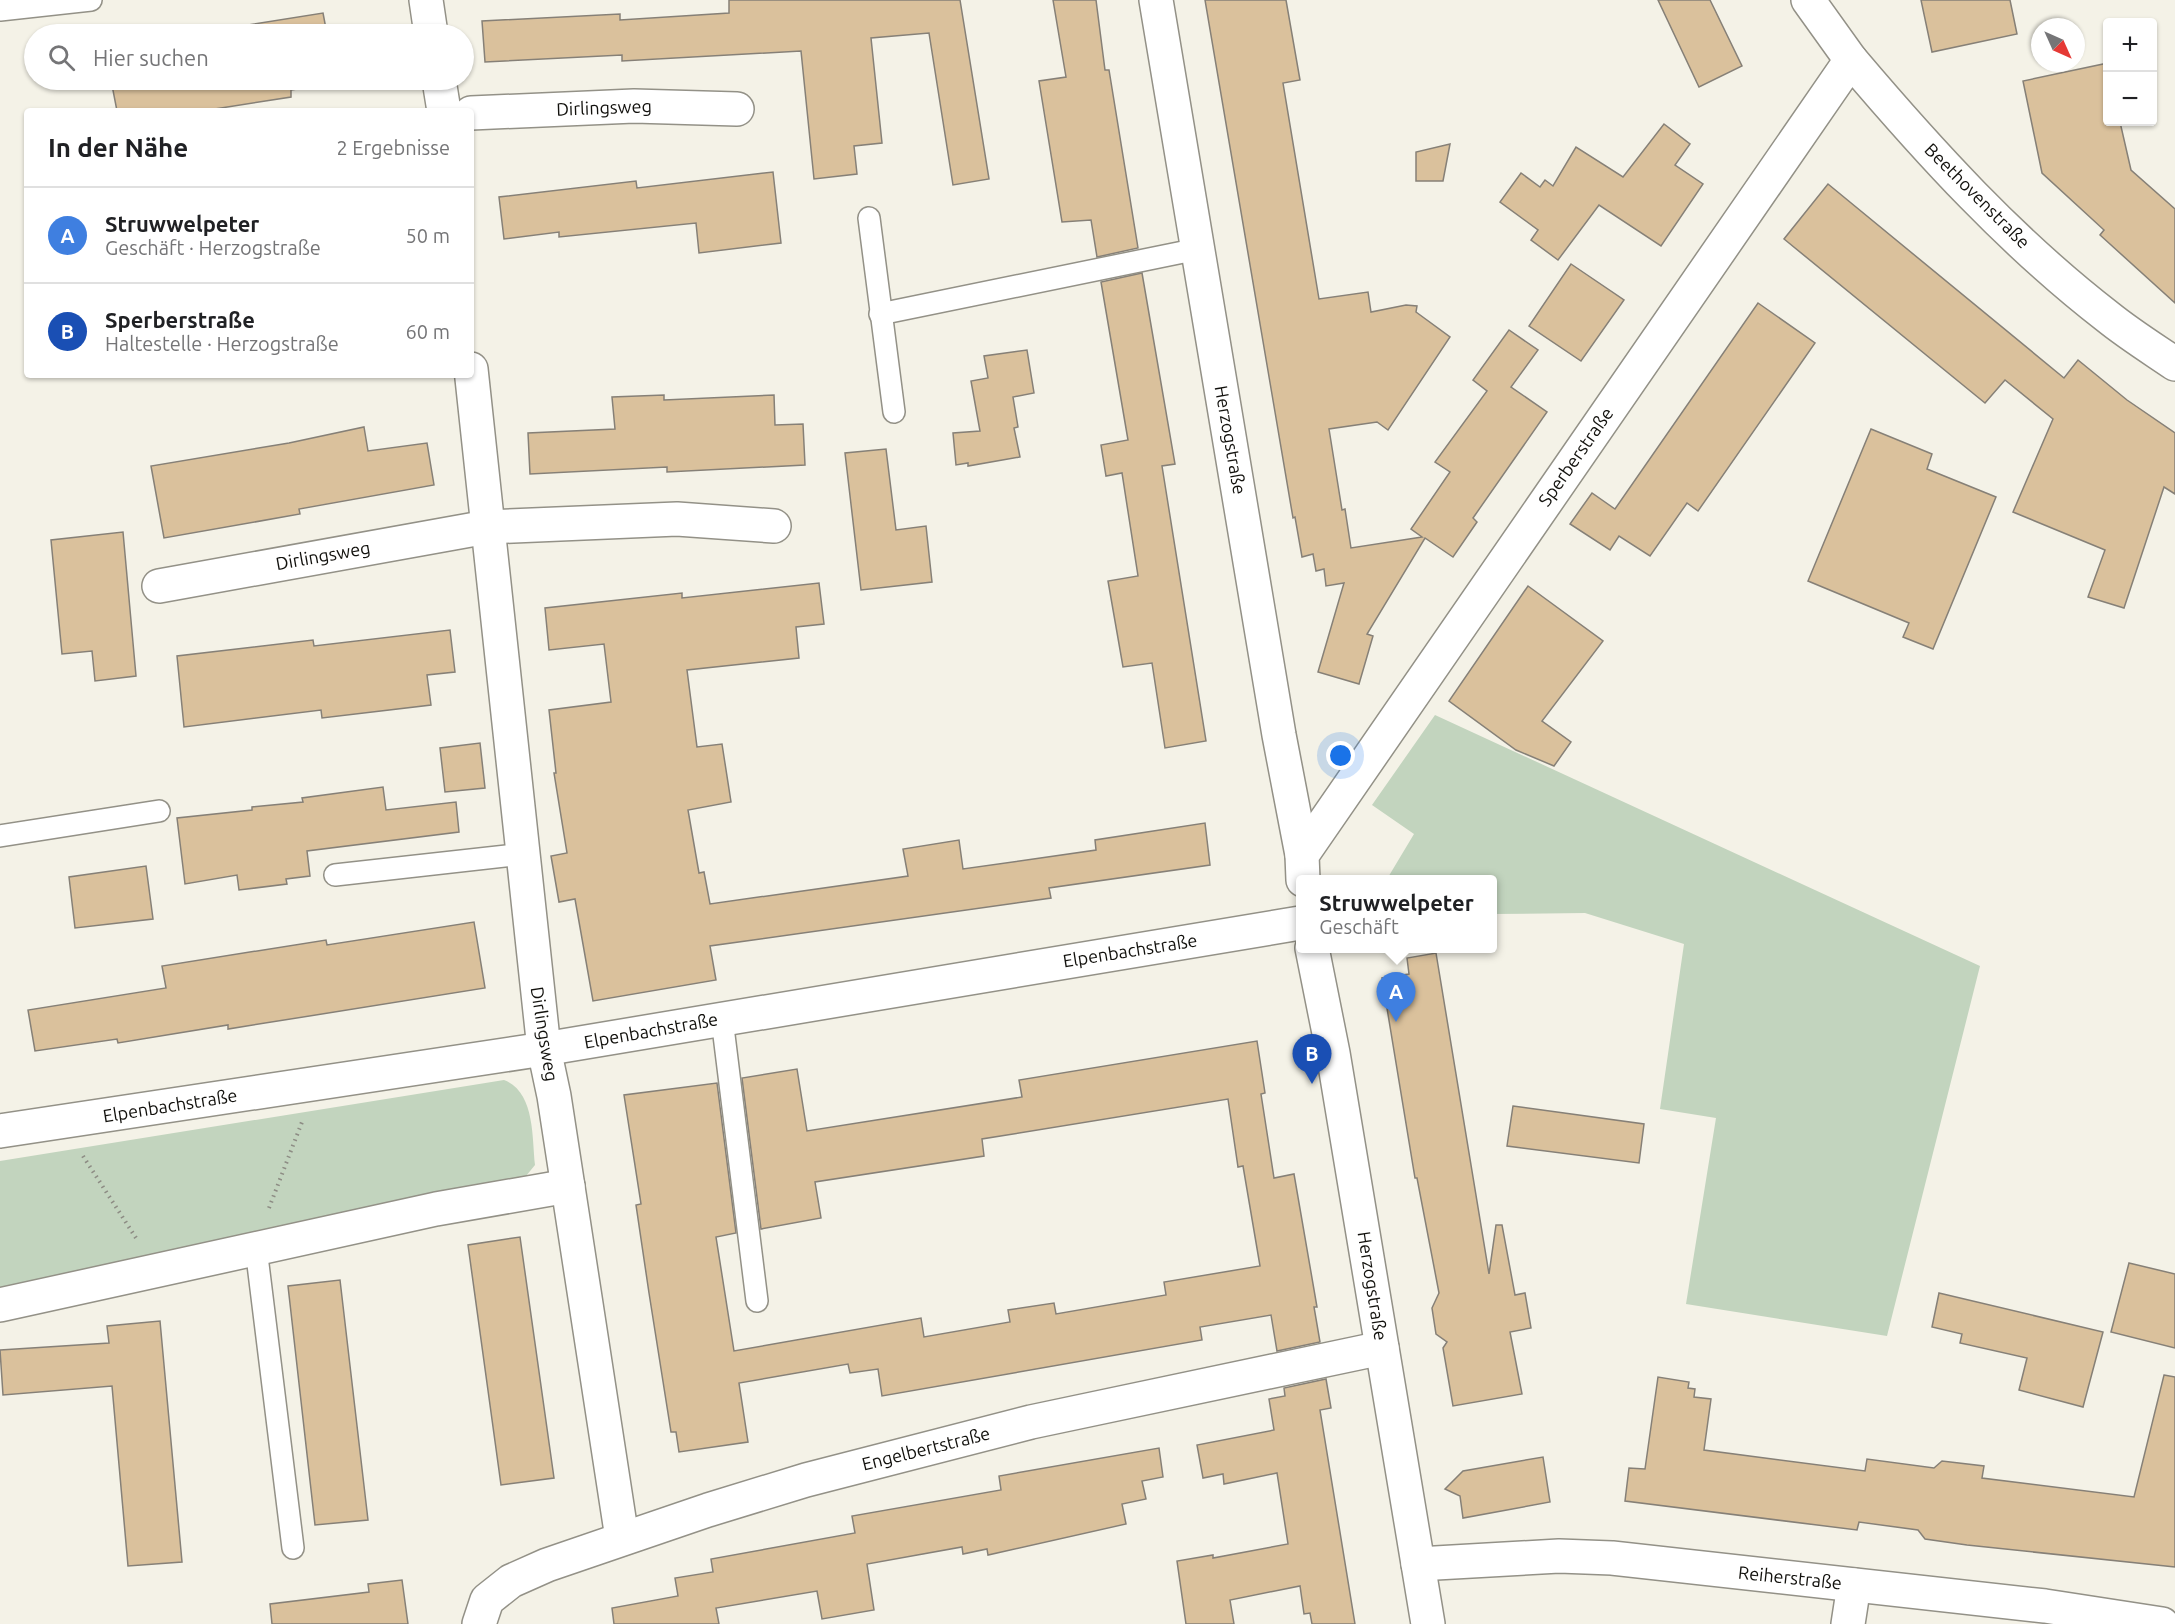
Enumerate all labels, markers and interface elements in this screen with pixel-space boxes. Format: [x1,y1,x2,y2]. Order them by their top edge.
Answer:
north arrow [2031,18,2085,72]
map controls [2103,18,2157,126]
button: + [2103,18,2157,72]
search box [24,24,474,90]
icon: search [45,41,78,74]
text: Hier suchen [93,45,209,70]
button: − [2103,72,2157,126]
street label: Dirlingsweg [556,95,652,119]
text: In der Nähe [48,133,188,162]
text: 2 Ergebnisse [336,136,450,159]
street label: Beethovenstraße [1921,139,2034,252]
text: Struwwelpeter [105,211,259,236]
text: A [60,224,75,247]
text: 50 m [406,224,450,247]
text: Geschäft · Herzogstraße [105,236,321,259]
text: Sperberstraße [105,307,255,332]
text: B [61,320,74,343]
text: 60 m [406,320,450,343]
text: Haltestelle · Herzogstraße [105,332,339,355]
street label: Herzogstraße [1212,384,1250,496]
street label: Sperberstraße [1534,403,1617,510]
street label: Dirlingsweg [274,537,372,573]
your location [1326,741,1355,770]
popup [1296,875,1497,953]
text: Struwwelpeter [1319,890,1474,915]
text: Geschäft [1319,915,1399,938]
street label: Elpenbachstraße [1061,930,1198,971]
pin: A [1376,972,1416,1022]
street label: Dirlingsweg [528,985,562,1083]
street label: Elpenbachstraße [582,1008,719,1052]
pin: B [1292,1034,1332,1084]
street label: Elpenbachstraße [101,1085,238,1126]
street label: Herzogstraße [1355,1230,1391,1342]
street label: Engelbertstraße [860,1422,992,1474]
street label: Reiherstraße [1737,1562,1843,1592]

